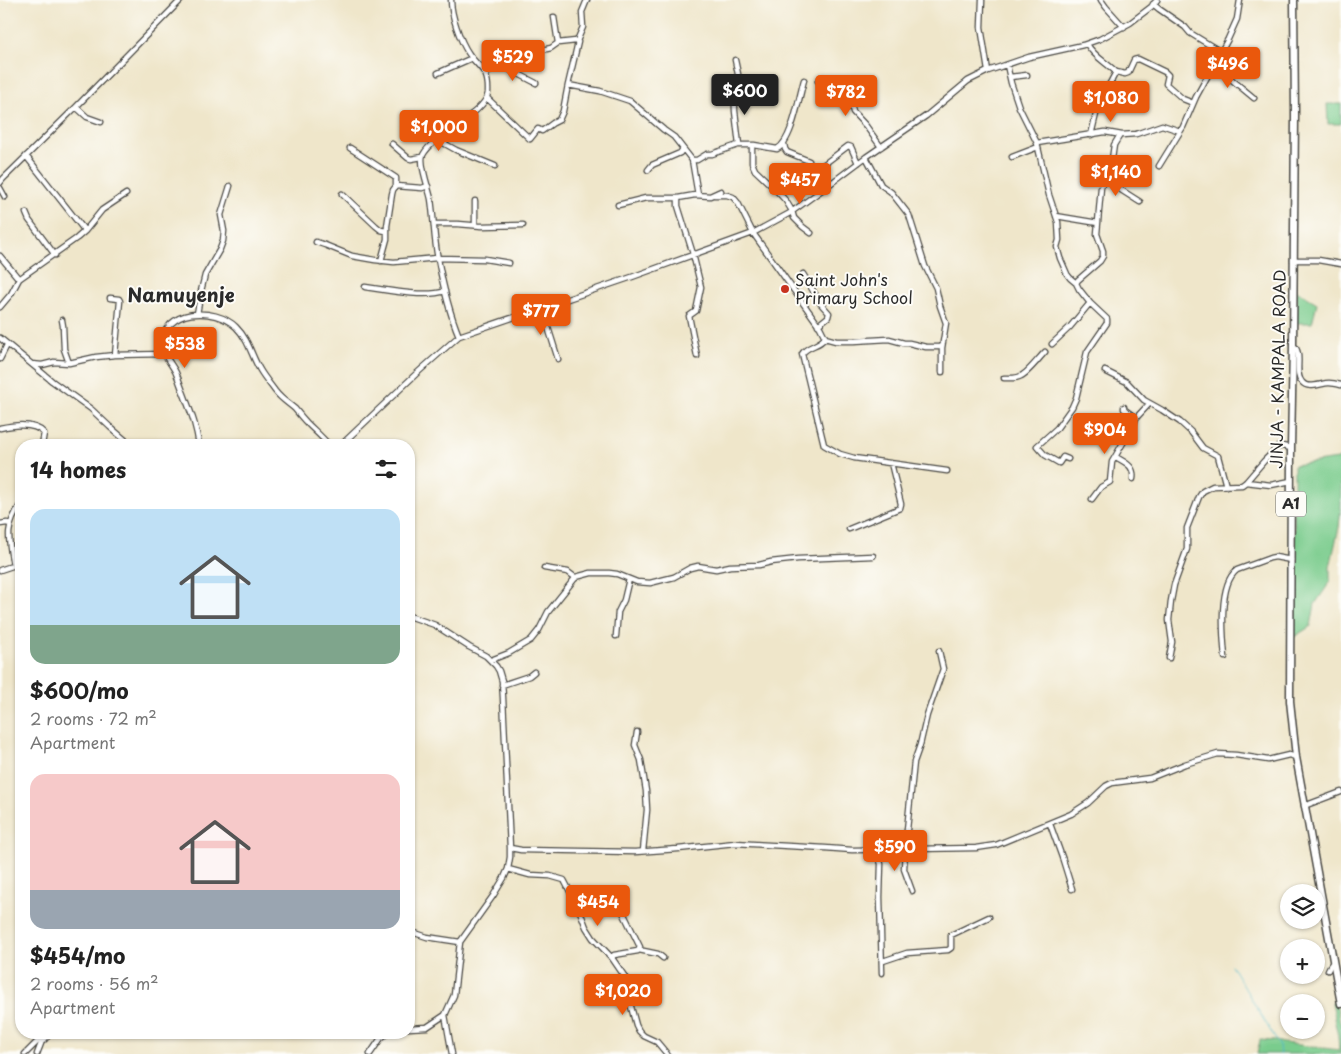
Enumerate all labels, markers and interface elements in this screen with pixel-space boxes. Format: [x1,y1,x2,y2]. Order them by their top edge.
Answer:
pin: $529 [483,39,543,82]
text: $529 [493,44,533,68]
pin: $496 [1198,46,1258,89]
text: $496 [1207,51,1249,75]
pin: $600 [715,74,775,116]
pin: $782 [816,74,876,117]
text: $600 [722,78,768,102]
text: $782 [826,79,866,103]
pin: $1,080 [1070,80,1152,123]
text: $1,080 [1083,85,1139,109]
pin: $1,000 [398,110,480,152]
text: $1,000 [411,114,467,138]
pin: $1,140 [1075,154,1157,197]
text: $1,140 [1091,159,1141,183]
pin: $457 [770,162,830,205]
text: $457 [780,167,820,191]
place label: Saint John's Primary School [795,267,913,309]
street label: JINJA - KAMPALA ROAD [1263,269,1291,469]
district label: Namuyenje [128,280,235,308]
marker: Saint John's Primary School [779,283,791,295]
pin: $777 [511,294,571,336]
text: $777 [523,298,559,322]
pin: $538 [155,326,215,369]
text: $538 [165,331,205,355]
pin: $904 [1075,412,1135,455]
text: $904 [1084,417,1126,441]
text: 14 homes [30,453,126,485]
icon: filters [372,455,400,483]
road number: A1 [1276,492,1306,516]
icon: home [170,542,260,632]
text: $600/mo [30,674,129,706]
text: 2 rooms · 72 m² [30,706,157,730]
text: Apartment [30,730,115,754]
icon: home [170,807,260,897]
pin: $590 [865,830,925,872]
text: $590 [874,834,916,858]
pin: $454 [568,884,628,927]
map controls [1280,884,1325,1039]
button: layers [1280,884,1325,929]
text: $454 [577,889,619,913]
text: $454/mo [30,939,125,971]
button: + [1280,939,1325,984]
text: 2 rooms · 56 m² [30,971,159,995]
pin: $1,020 [582,974,664,1016]
text: $1,020 [595,978,651,1002]
button: − [1280,994,1325,1039]
text: Apartment [30,995,115,1019]

